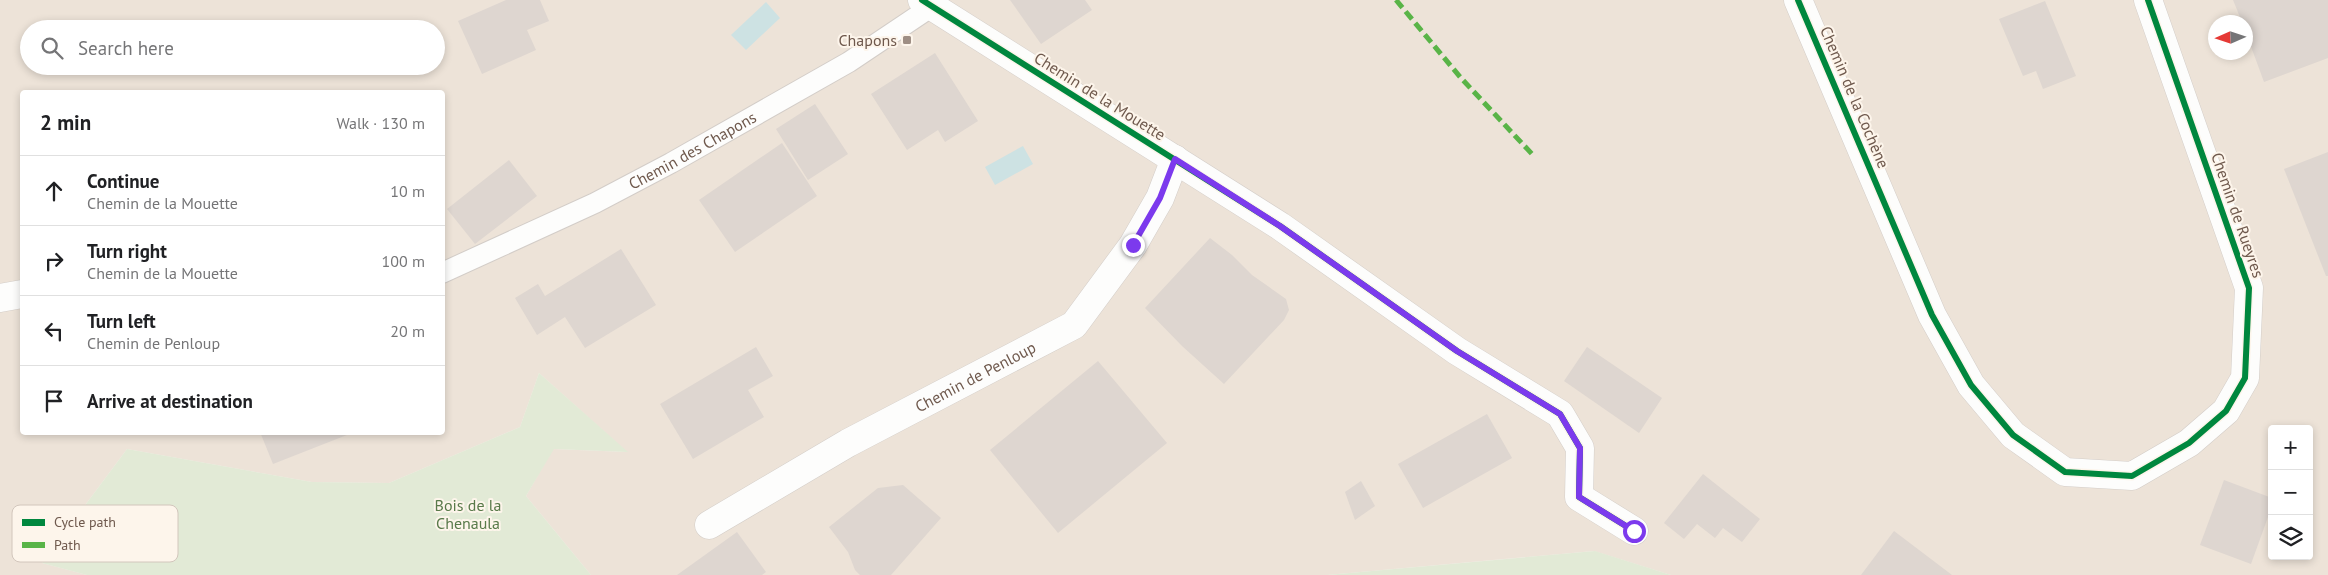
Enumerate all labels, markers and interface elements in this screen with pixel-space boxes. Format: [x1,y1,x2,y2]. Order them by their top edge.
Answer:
north arrow [2208,15,2253,60]
search box [20,20,445,75]
street label: Chemin de la Cochène [1816,23,1894,171]
place label: Chapons [838,30,897,50]
icon: search [38,34,66,62]
marker: Chapons [901,34,913,46]
text: Search here [78,36,174,60]
street label: Chemin de la Mouette [1031,48,1169,144]
street label: Chemin des Chapons [625,107,760,194]
text: 2 min [40,109,91,136]
text: Walk · 130 m [336,113,425,133]
street label: Chemin de Rueyres [2207,150,2269,280]
text: Continue [87,169,159,193]
icon: ahead [40,177,68,205]
text: 10 m [390,181,425,201]
text: Chemin de la Mouette [87,193,238,213]
route end [1122,234,1145,257]
text: Turn right [87,239,167,263]
icon: right [40,247,68,275]
text: 100 m [382,251,425,271]
text: Chemin de la Mouette [87,263,238,283]
text: Turn left [87,309,156,333]
icon: left [40,317,68,345]
text: 20 m [390,321,425,341]
text: Chemin de Penloup [87,333,220,353]
street label: Chemin de Penloup [912,337,1039,416]
icon: arrive [40,387,68,415]
text: Arrive at destination [87,389,253,413]
map controls [2268,425,2313,560]
button: + [2268,425,2313,470]
button: − [2268,470,2313,515]
park label: Bois de la Chenaula [435,495,501,533]
legend [12,505,178,562]
text: Cycle path [54,513,116,531]
button: layers [2268,515,2313,560]
route start [1623,520,1646,543]
text: Path [54,536,81,554]

